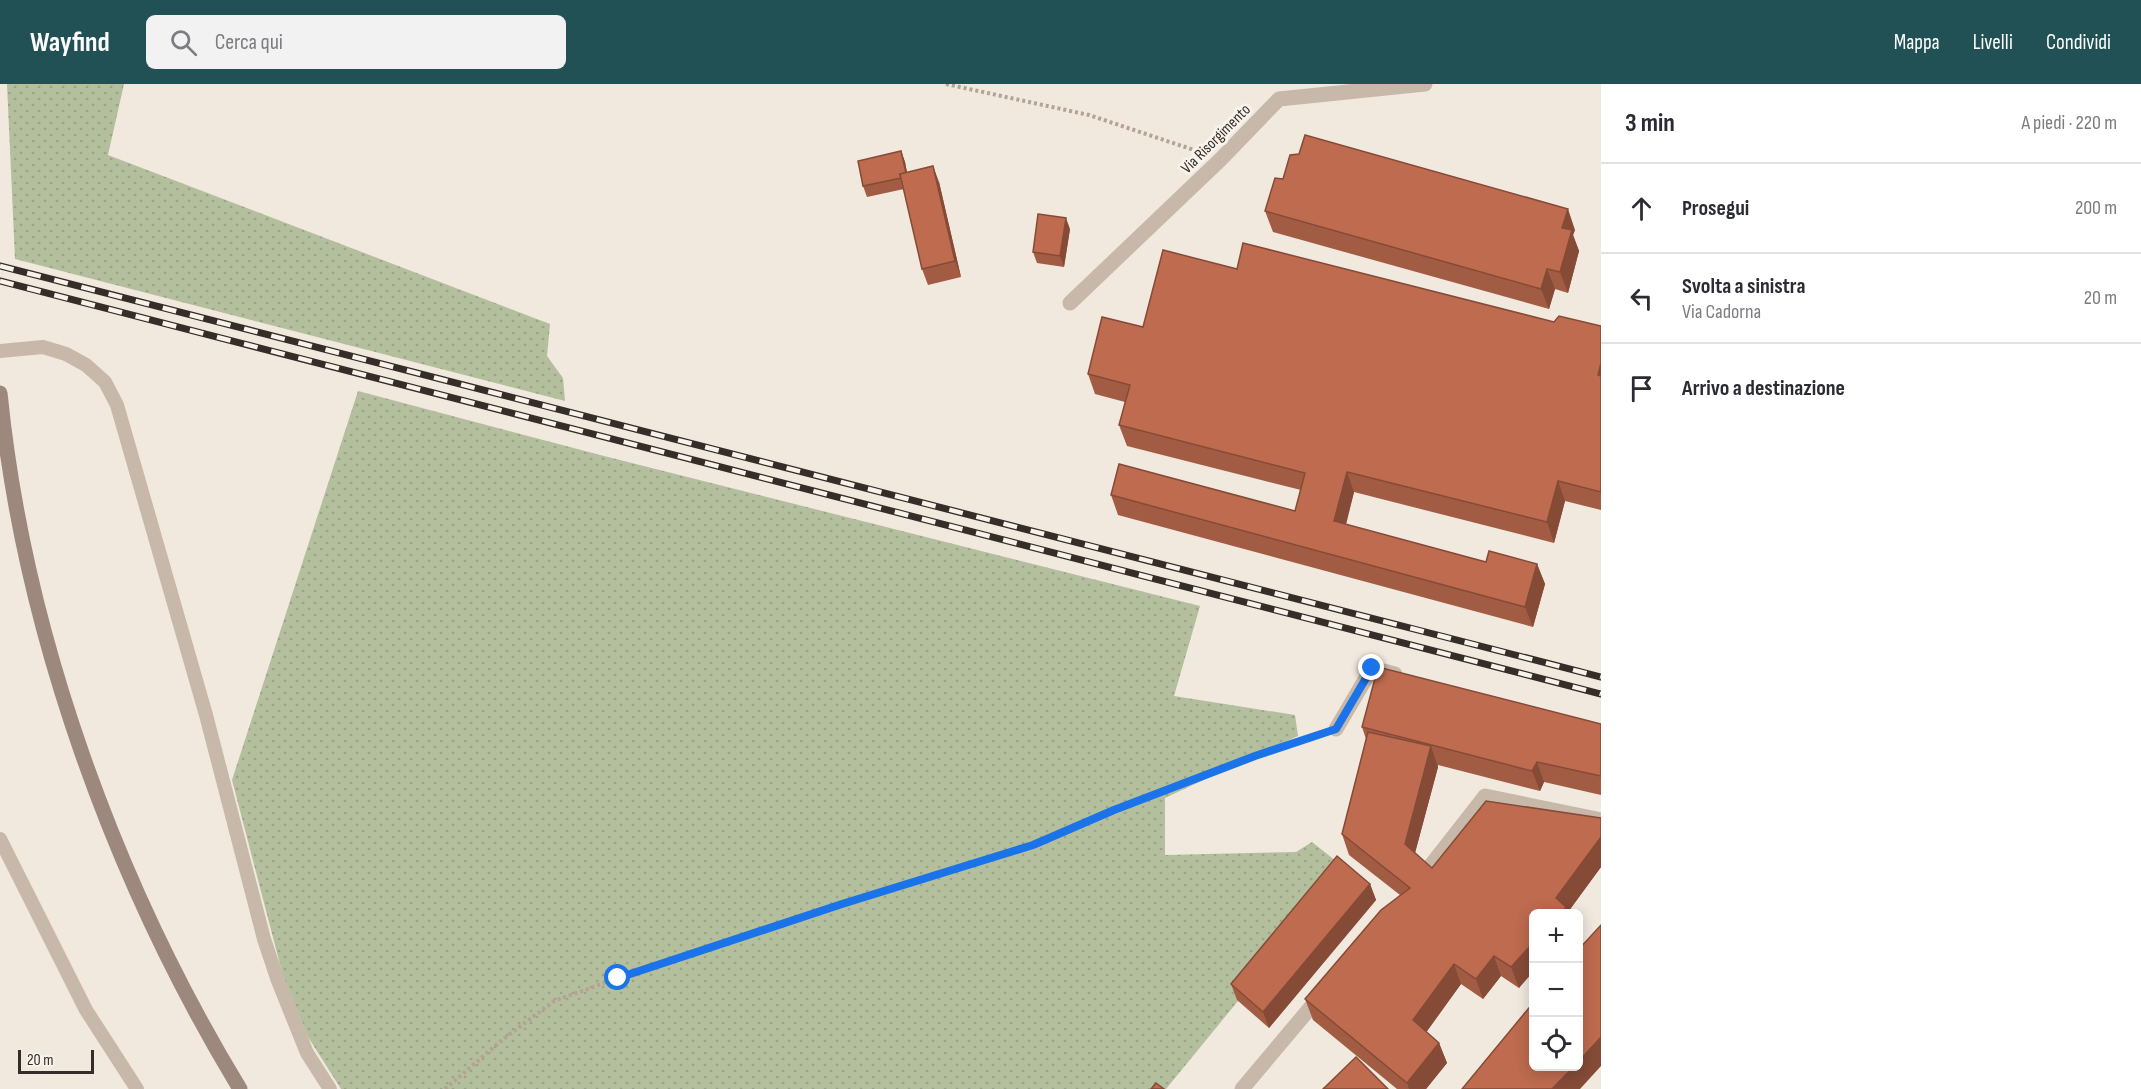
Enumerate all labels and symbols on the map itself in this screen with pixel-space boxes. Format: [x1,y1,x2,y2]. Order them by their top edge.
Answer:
street label: Via Risorgimento [1177,100,1255,178]
route end [1358,654,1384,680]
route start [604,964,630,990]
scale bar [18,1047,94,1074]

